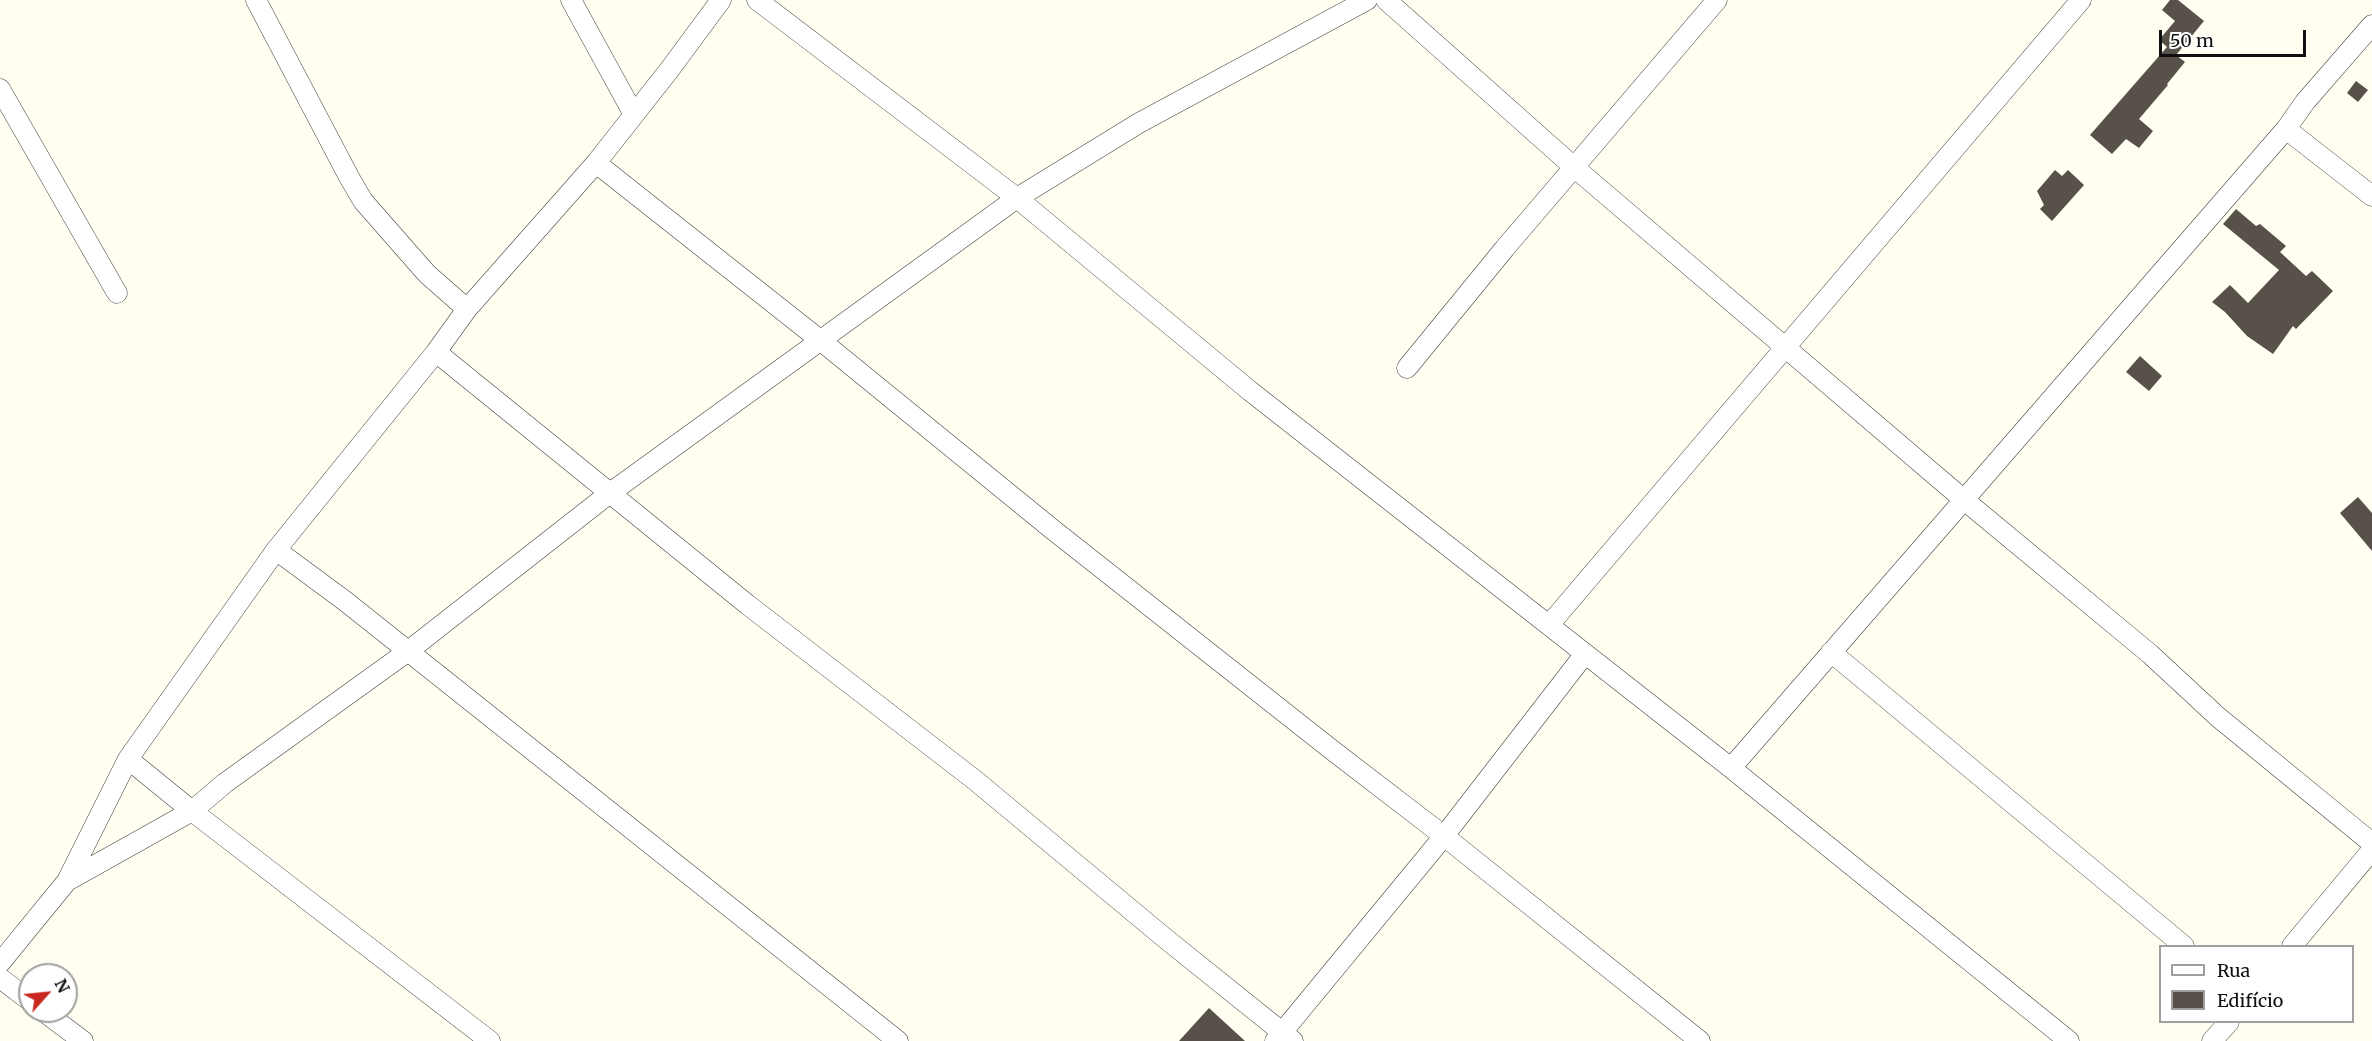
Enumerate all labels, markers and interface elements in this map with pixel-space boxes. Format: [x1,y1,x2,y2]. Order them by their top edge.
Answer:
scale bar [2162,18,2309,56]
text: 50 m [2170,29,2214,52]
legend [2159,945,2354,1023]
text: Rua [2217,959,2250,982]
north arrow [18,963,78,1023]
text: N [50,976,74,996]
text: Edifício [2217,989,2283,1012]

